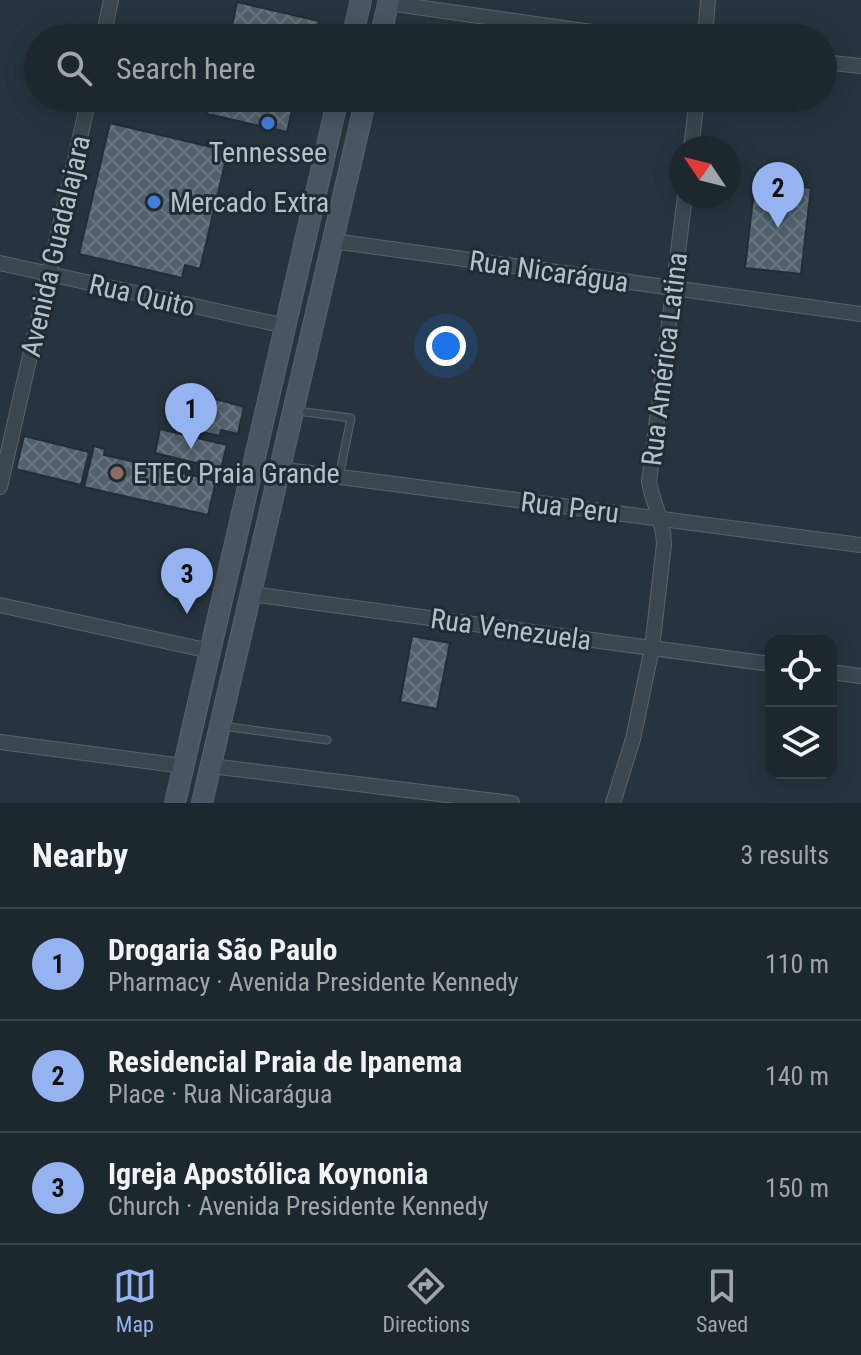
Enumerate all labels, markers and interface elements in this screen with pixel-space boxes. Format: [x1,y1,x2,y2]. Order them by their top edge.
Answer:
search box [24,24,837,112]
icon: search [52,46,96,90]
text: Search here [116,51,256,86]
marker: Tennessee [259,114,277,132]
street label: Avenida Guadalajara [14,132,97,360]
place label: Tennessee [209,136,327,169]
north arrow [669,136,741,208]
pin: 2 [752,162,804,228]
place label: Mercado Extra [170,186,329,219]
marker: Mercado Extra [145,193,163,211]
street label: Rua Nicarágua [467,244,631,299]
street label: Rua América Latina [635,250,694,468]
street label: Rua Quito [86,267,198,324]
your location [426,326,466,366]
pin: 1 [165,383,217,449]
place label: ETEC Praia Grande [133,457,340,490]
marker: ETEC Praia Grande [108,464,126,482]
street label: Rua Peru [519,485,621,530]
pin: 3 [161,548,213,614]
street label: Rua Venezuela [428,602,593,657]
map controls [765,635,837,779]
button: locate [765,635,837,707]
button: layers [765,707,837,779]
text: Nearby [32,835,128,875]
text: 3 results [740,840,829,870]
text: Drogaria São Paulo [108,932,338,967]
text: 1 [51,949,65,979]
text: 110 m [765,949,829,979]
text: Pharmacy · Avenida Presidente Kennedy [108,967,519,997]
text: Residencial Praia de Ipanema [108,1044,462,1079]
text: 2 [51,1061,65,1091]
text: 140 m [765,1061,829,1091]
text: Place · Rua Nicarágua [108,1079,332,1109]
text: Igreja Apostólica Koynonia [108,1156,428,1191]
text: 3 [51,1173,65,1203]
text: 150 m [765,1173,829,1203]
text: Church · Avenida Presidente Kennedy [108,1191,489,1221]
tab: Map [113,1264,157,1337]
tab: Directions [382,1264,470,1337]
tab: Saved [696,1264,748,1337]

